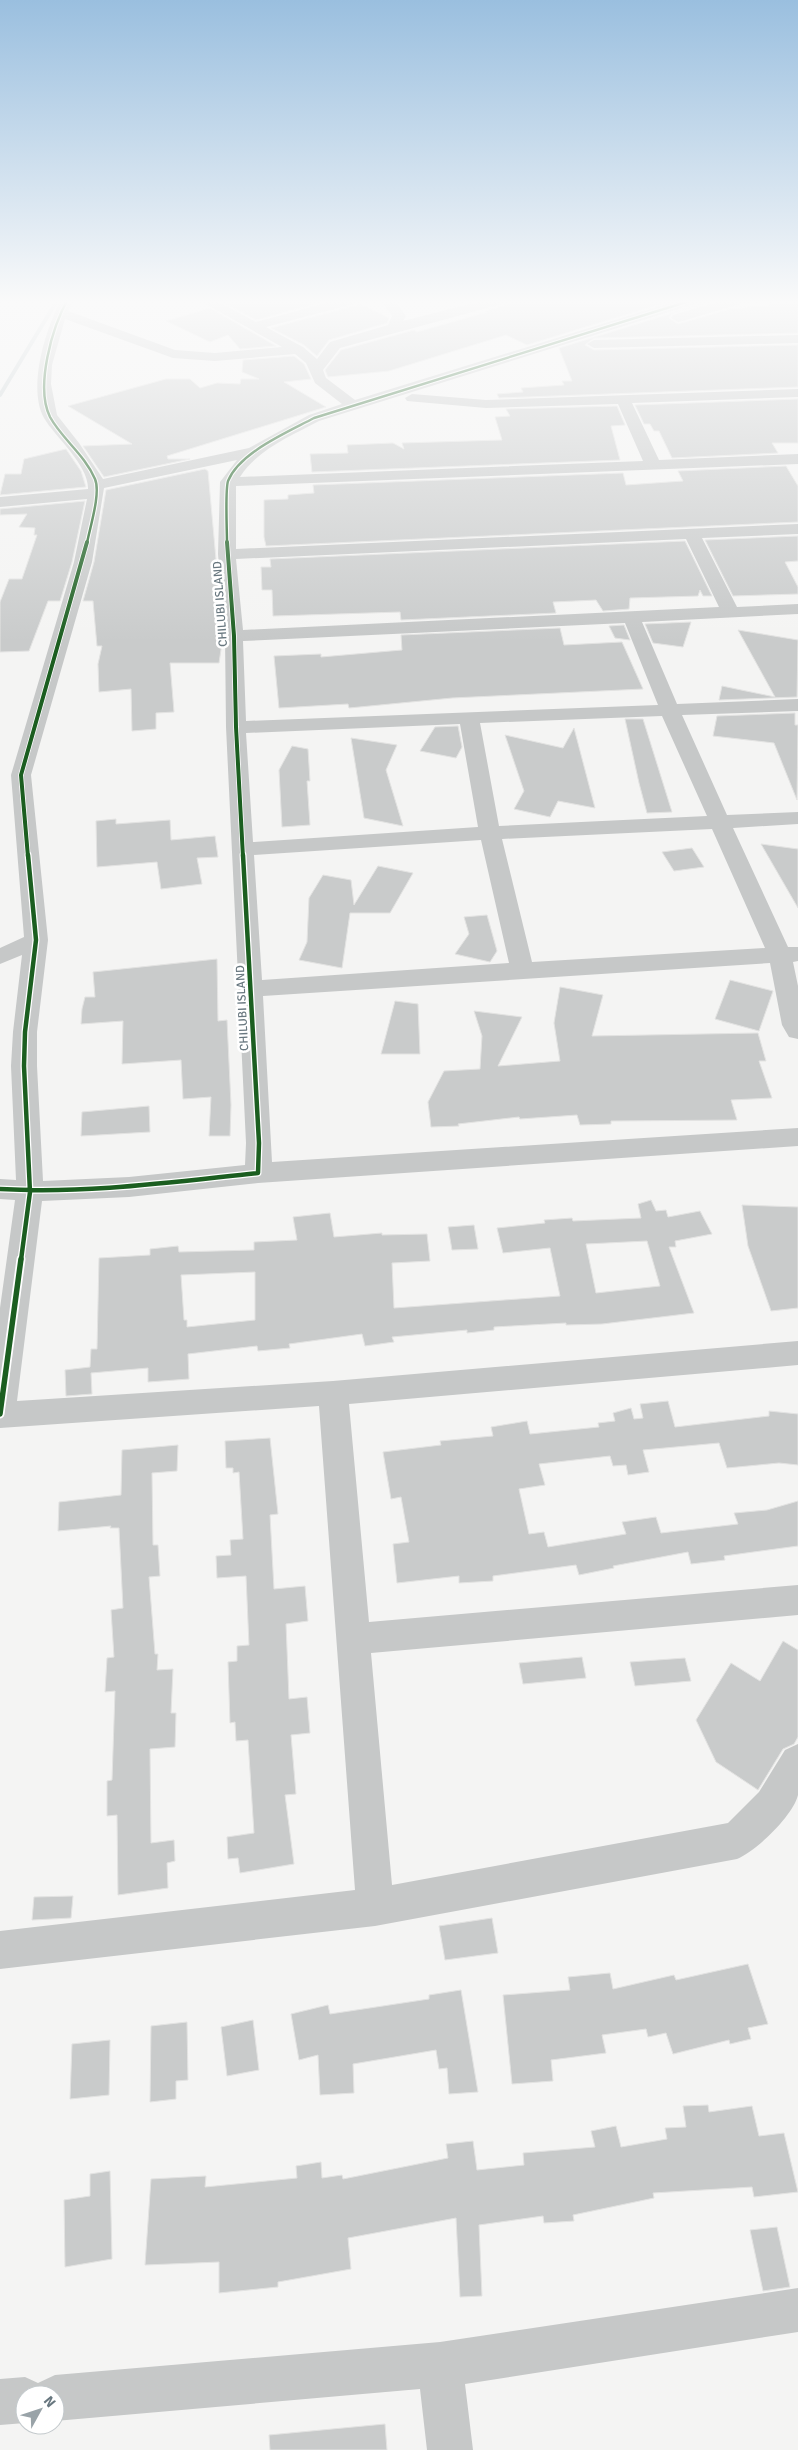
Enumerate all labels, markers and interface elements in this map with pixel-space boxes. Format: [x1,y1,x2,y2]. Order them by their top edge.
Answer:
street label: CHILUBI ISLAND [210,560,231,647]
street label: CHILUBI ISLAND [233,965,252,1051]
north arrow [15,2385,65,2435]
text: N [40,2393,59,2411]

